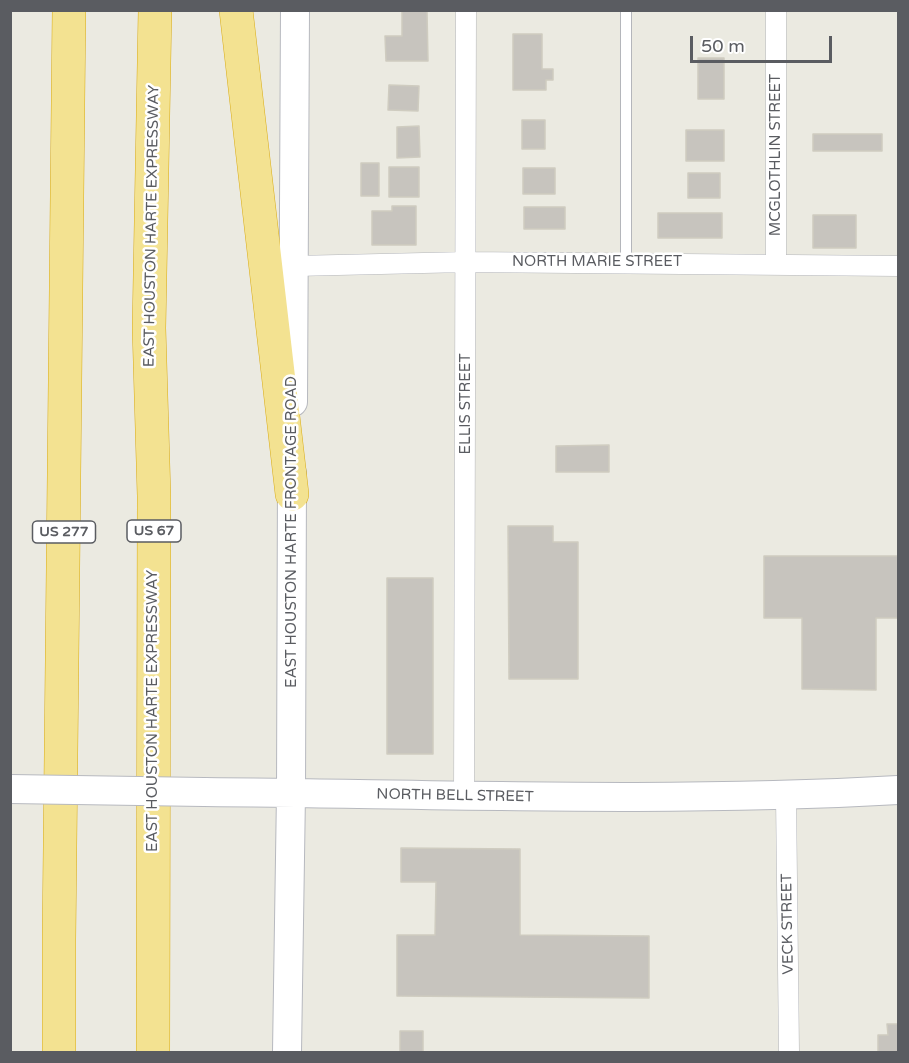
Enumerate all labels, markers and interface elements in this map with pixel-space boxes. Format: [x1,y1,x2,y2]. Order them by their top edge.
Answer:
scale bar [693,24,836,62]
text: 50 m [701,35,745,57]
street label: MCGLOTHLIN STREET [767,74,785,236]
street label: EAST HOUSTON HARTE EXPRESSWAY [141,85,163,367]
street label: NORTH MARIE STREET [512,253,682,271]
street label: ELLIS STREET [457,353,475,455]
street label: EAST HOUSTON HARTE FRONTAGE ROAD [283,376,301,688]
road number: US 67 [127,520,181,542]
road number: US 277 [32,521,96,543]
street label: EAST HOUSTON HARTE EXPRESSWAY [144,570,162,852]
street label: NORTH BELL STREET [376,786,534,806]
street label: VECK STREET [778,873,798,975]

